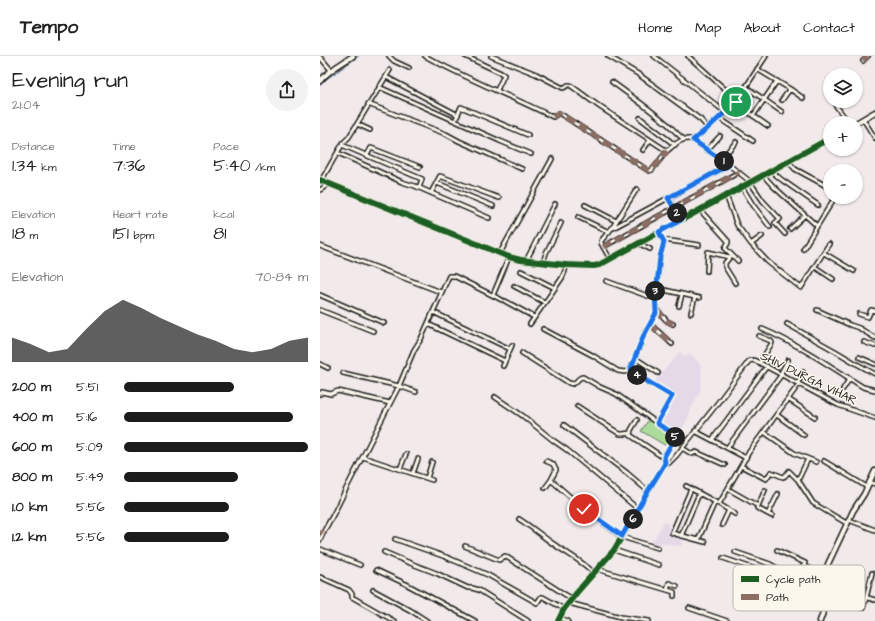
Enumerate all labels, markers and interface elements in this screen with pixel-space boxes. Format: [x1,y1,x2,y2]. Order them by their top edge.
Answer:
text: Tempo [20,14,78,41]
text: Home [638,18,673,38]
text: Map [695,18,721,38]
text: About [743,18,781,38]
text: Contact [803,18,855,38]
text: Evening run [12,65,128,96]
map controls [823,68,863,204]
button: layers [823,68,863,108]
button: share [266,69,308,111]
pin [719,85,753,119]
icon: arrive [725,91,747,113]
text: 21:04 [12,96,40,114]
button: + [823,116,863,156]
text: Distance [12,139,55,154]
text: Time [113,139,136,154]
text: Pace [213,139,239,154]
pin: 1 [714,151,734,171]
text: 1 [723,153,725,168]
text: 1.34 [12,154,37,178]
text: 7:36 [113,154,145,178]
text: 5:40 [213,154,251,178]
text: km [37,160,57,175]
text: /km [251,160,275,175]
button: − [823,164,863,204]
pin: 2 [667,203,687,223]
text: 2 [674,205,680,220]
text: Elevation [12,207,55,222]
text: Heart rate [113,207,168,222]
text: kcal [213,207,234,222]
text: 18 [12,222,25,246]
text: 151 [113,222,129,246]
text: 81 [213,222,227,246]
text: m [25,228,38,243]
text: bpm [129,228,154,243]
text: Elevation [12,268,63,286]
text: 70–84 m [255,268,308,286]
pin: 3 [645,281,665,301]
text: 3 [652,283,658,298]
street label: SHIV DURGA VIHAR [757,348,860,409]
pin: 4 [627,365,647,385]
text: 4 [633,367,641,382]
text: 200 m [12,378,51,396]
text: 5:51 [76,378,98,396]
text: 400 m [12,408,53,426]
text: 5:16 [76,408,97,426]
pin: 5 [665,427,685,447]
text: 5 [671,429,679,444]
text: 600 m [12,438,52,456]
text: 5:09 [76,438,103,456]
text: 800 m [12,468,52,486]
text: 5:49 [76,468,104,486]
pin [567,492,601,526]
text: 1.0 km [12,498,47,516]
text: 5:56 [76,498,105,516]
icon: check [573,498,595,520]
pin: 6 [623,509,643,529]
text: 6 [630,511,636,526]
text: 1.2 km [12,528,46,546]
text: 5:56 [76,528,105,546]
legend [733,565,865,611]
text: Cycle path [766,572,821,588]
text: Path [766,590,789,605]

